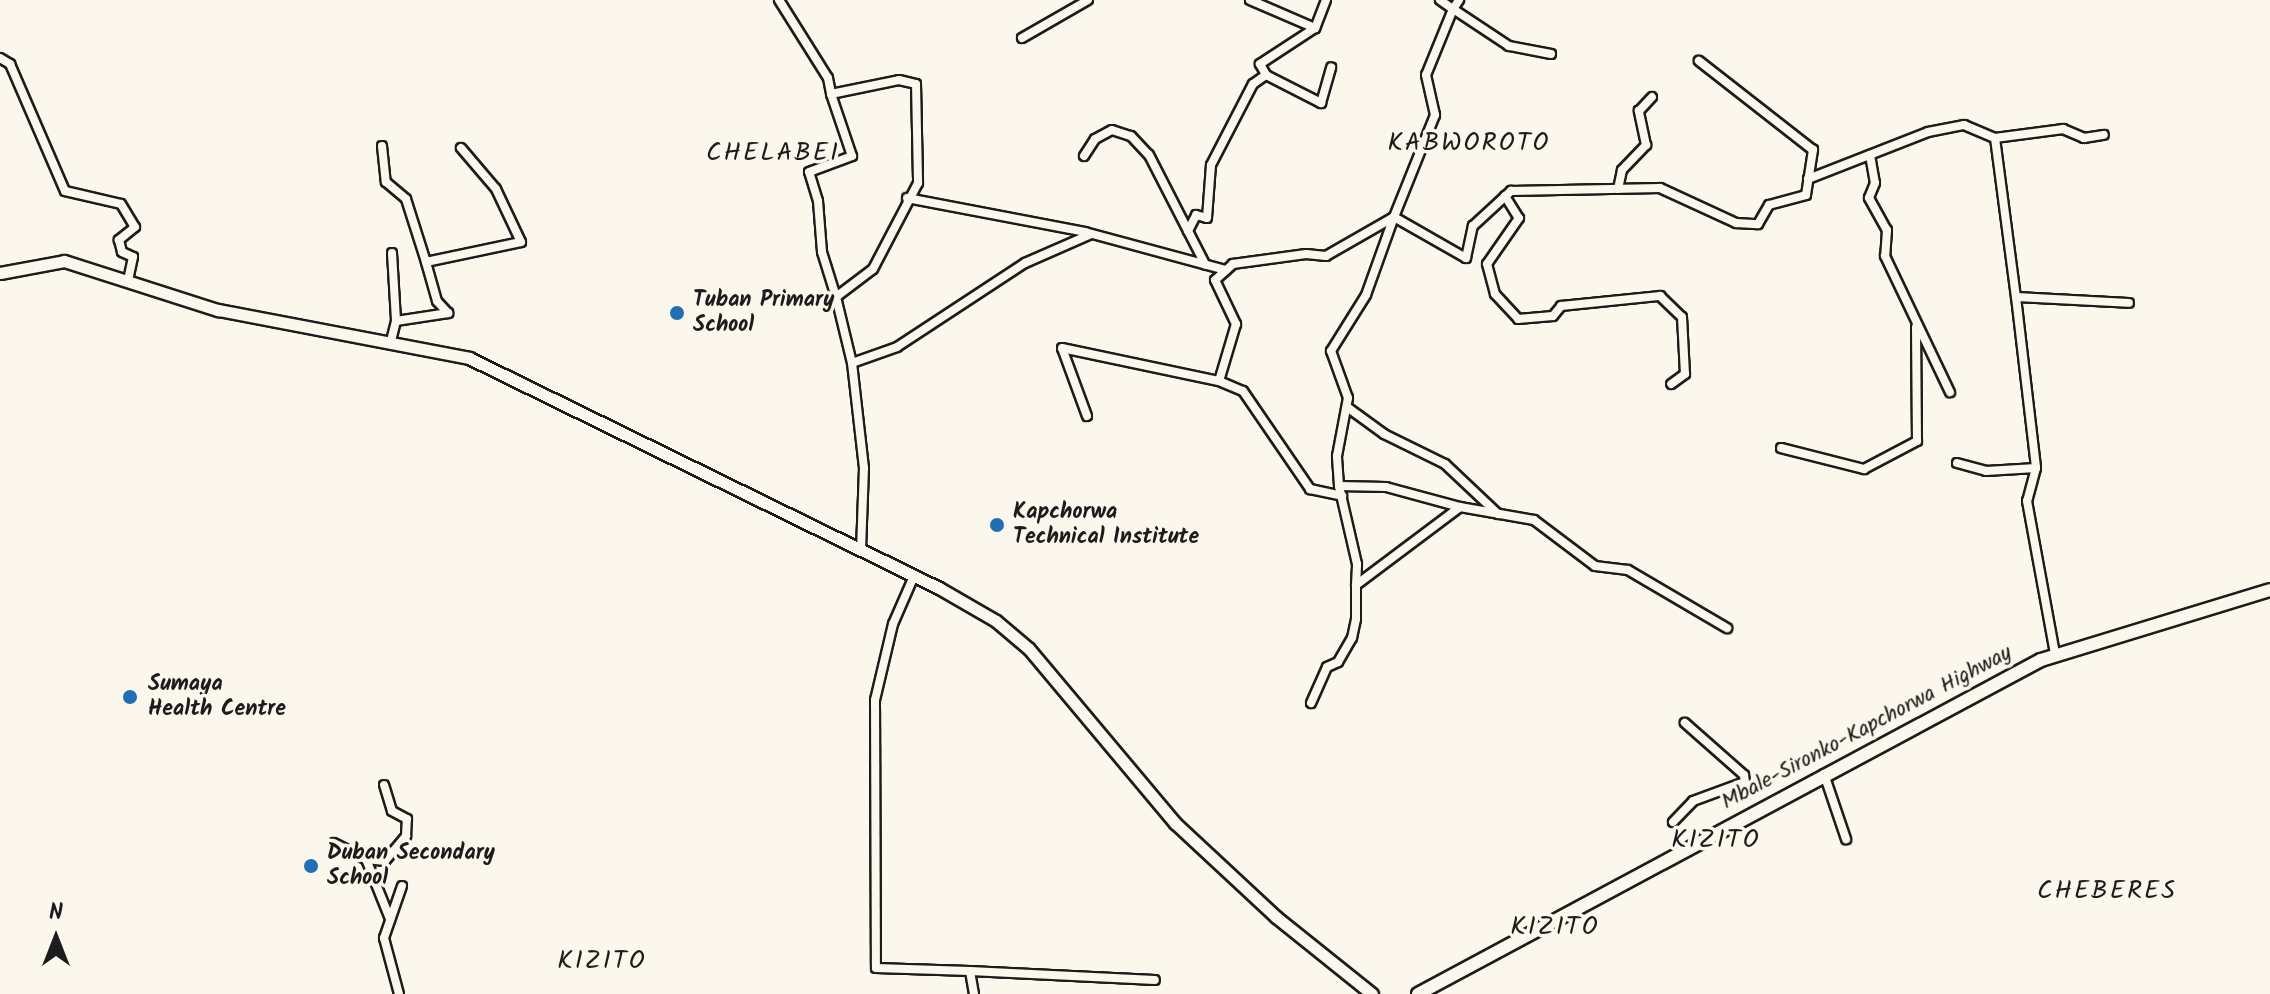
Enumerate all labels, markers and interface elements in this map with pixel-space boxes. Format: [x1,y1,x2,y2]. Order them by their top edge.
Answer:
district label: KABWOROTO [1388,128,1550,160]
district label: CHELABEI [706,138,840,170]
place label: Tuban Primary School [693,287,834,338]
marker: Tuban Primary School [668,304,686,322]
place label: Kapchorwa Technical Institute [1013,499,1199,550]
marker: Kapchorwa Technical Institute [988,516,1006,534]
street label: Mbale-Sironko-Kapchorwa Highway [1717,640,2017,816]
place label: Sumaya Health Centre [148,671,286,722]
marker: Sumaya Health Centre [119,686,141,708]
district label: KIZITO [1671,825,1761,857]
place label: Duban Secondary School [327,840,495,892]
marker: Duban Secondary School [302,857,320,875]
district label: CHEBERES [2037,876,2177,908]
text: N [49,896,63,931]
north arrow [16,898,96,978]
district label: KIZITO [1510,912,1600,944]
district label: KIZITO [557,946,647,978]

